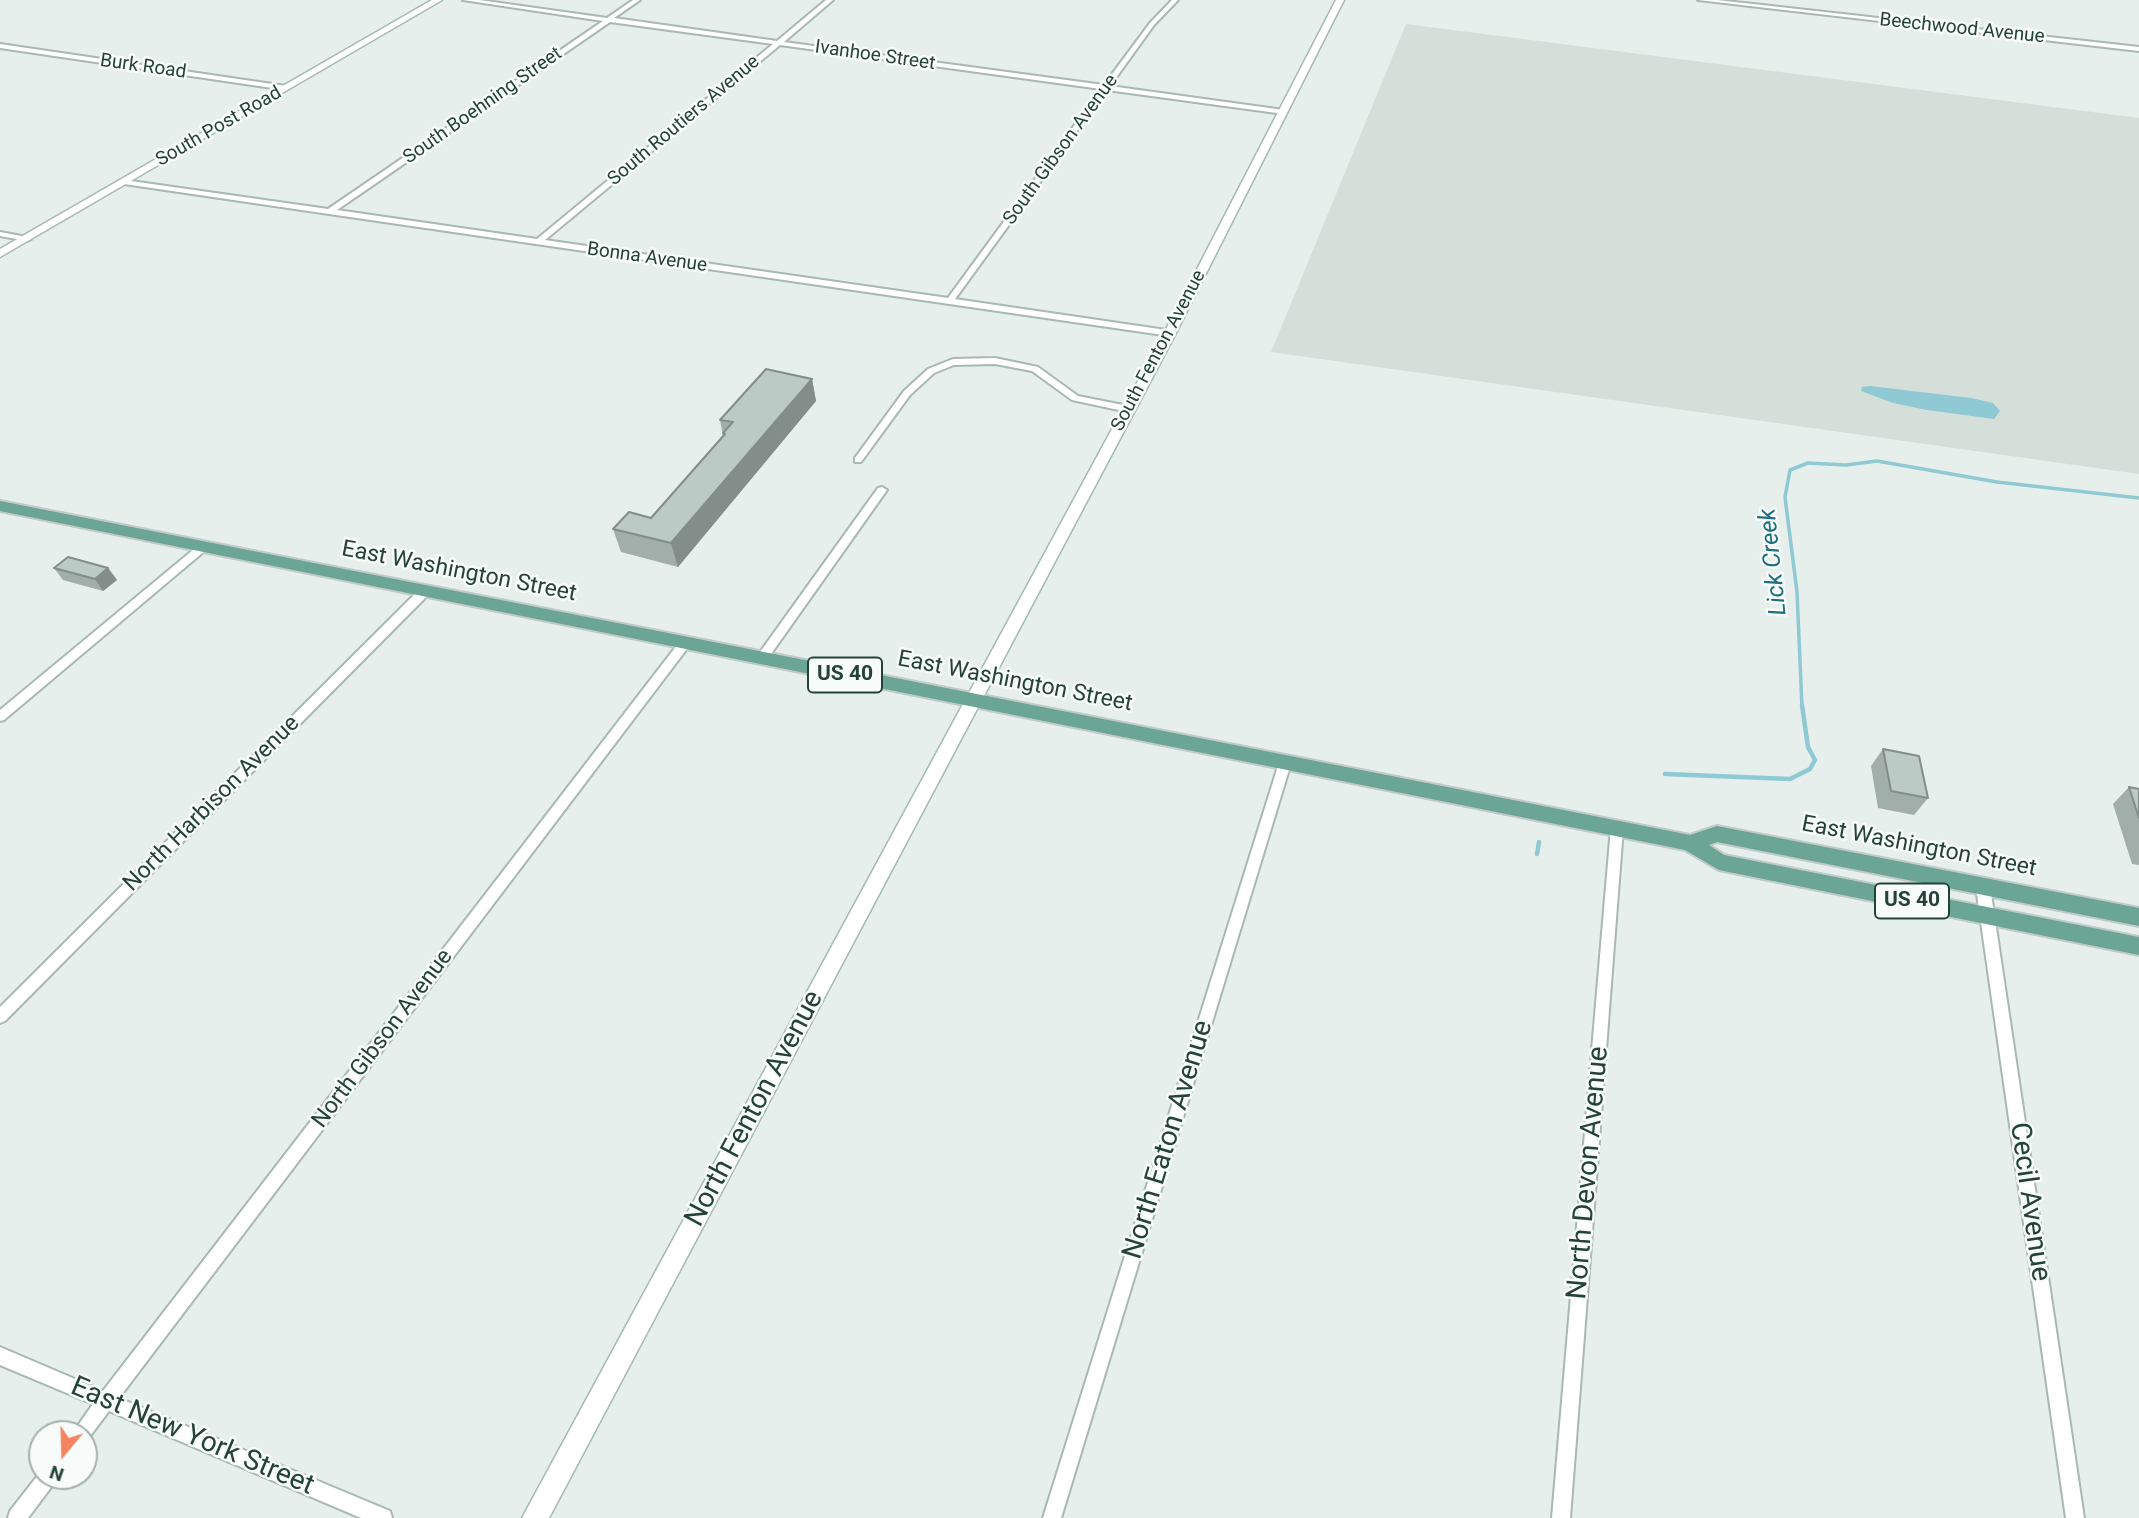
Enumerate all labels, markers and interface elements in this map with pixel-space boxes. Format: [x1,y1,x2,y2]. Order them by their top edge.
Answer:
street label: Beechwood Avenue [1878,9,2046,49]
street label: Ivanhoe Street [813,36,937,76]
street label: South Boehning Street [399,43,567,169]
street label: Burk Road [98,50,188,84]
street label: South Routiers Avenue [604,51,764,191]
street label: South Gibson Avenue [999,70,1123,230]
street label: South Post Road [152,82,286,172]
street label: Bonna Avenue [586,238,708,278]
street label: South Fenton Avenue [1107,267,1211,435]
water label: Lick Creek [1754,507,1794,617]
street label: East Washington Street [339,536,579,608]
street label: East Washington Street [895,646,1135,718]
road number: US 40 [808,658,882,692]
street label: North Harbison Avenue [118,710,306,898]
street label: East Washington Street [1799,811,2039,883]
road number: US 40 [1875,884,1949,918]
street label: North Gibson Avenue [307,944,459,1134]
street label: North Fenton Avenue [679,985,831,1233]
street label: North Eaton Avenue [1117,1017,1221,1263]
street label: North Devon Avenue [1561,1045,1617,1301]
street label: Cecil Avenue [2001,1121,2057,1283]
street label: East New York Street [65,1371,319,1503]
north arrow [28,1420,98,1490]
text: N [47,1460,67,1486]

